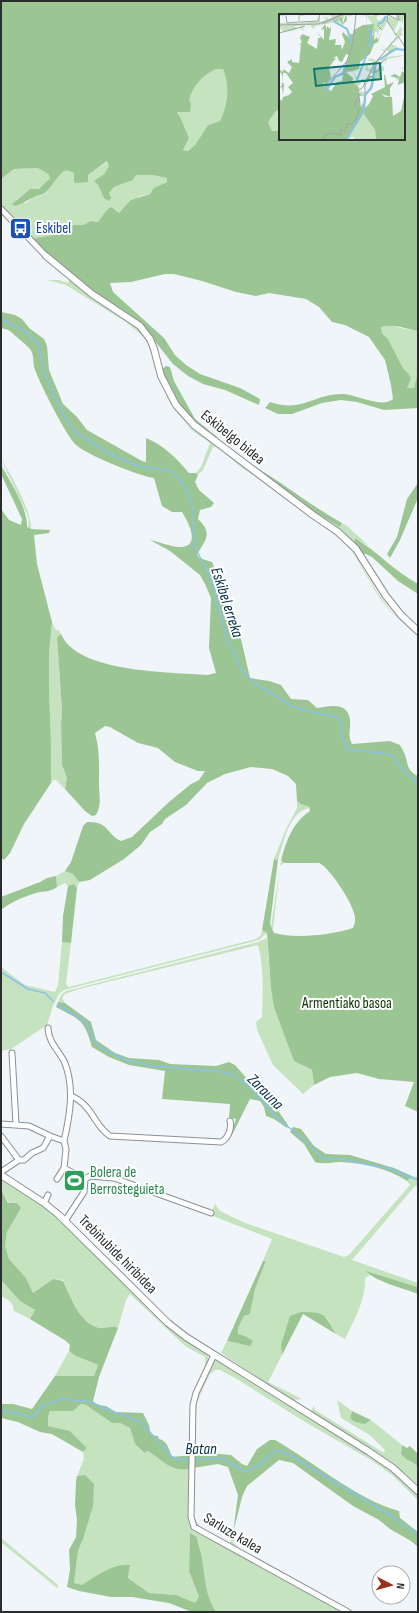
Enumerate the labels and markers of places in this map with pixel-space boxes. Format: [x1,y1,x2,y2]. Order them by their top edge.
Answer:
bus stop icon: Eskibel [8,215,34,241]
place label: Eskibel [36,219,71,238]
place label: Bolera de Berrosteguieta [90,1163,165,1199]
sports icon: Bolera de Berrosteguieta [62,1168,88,1194]

